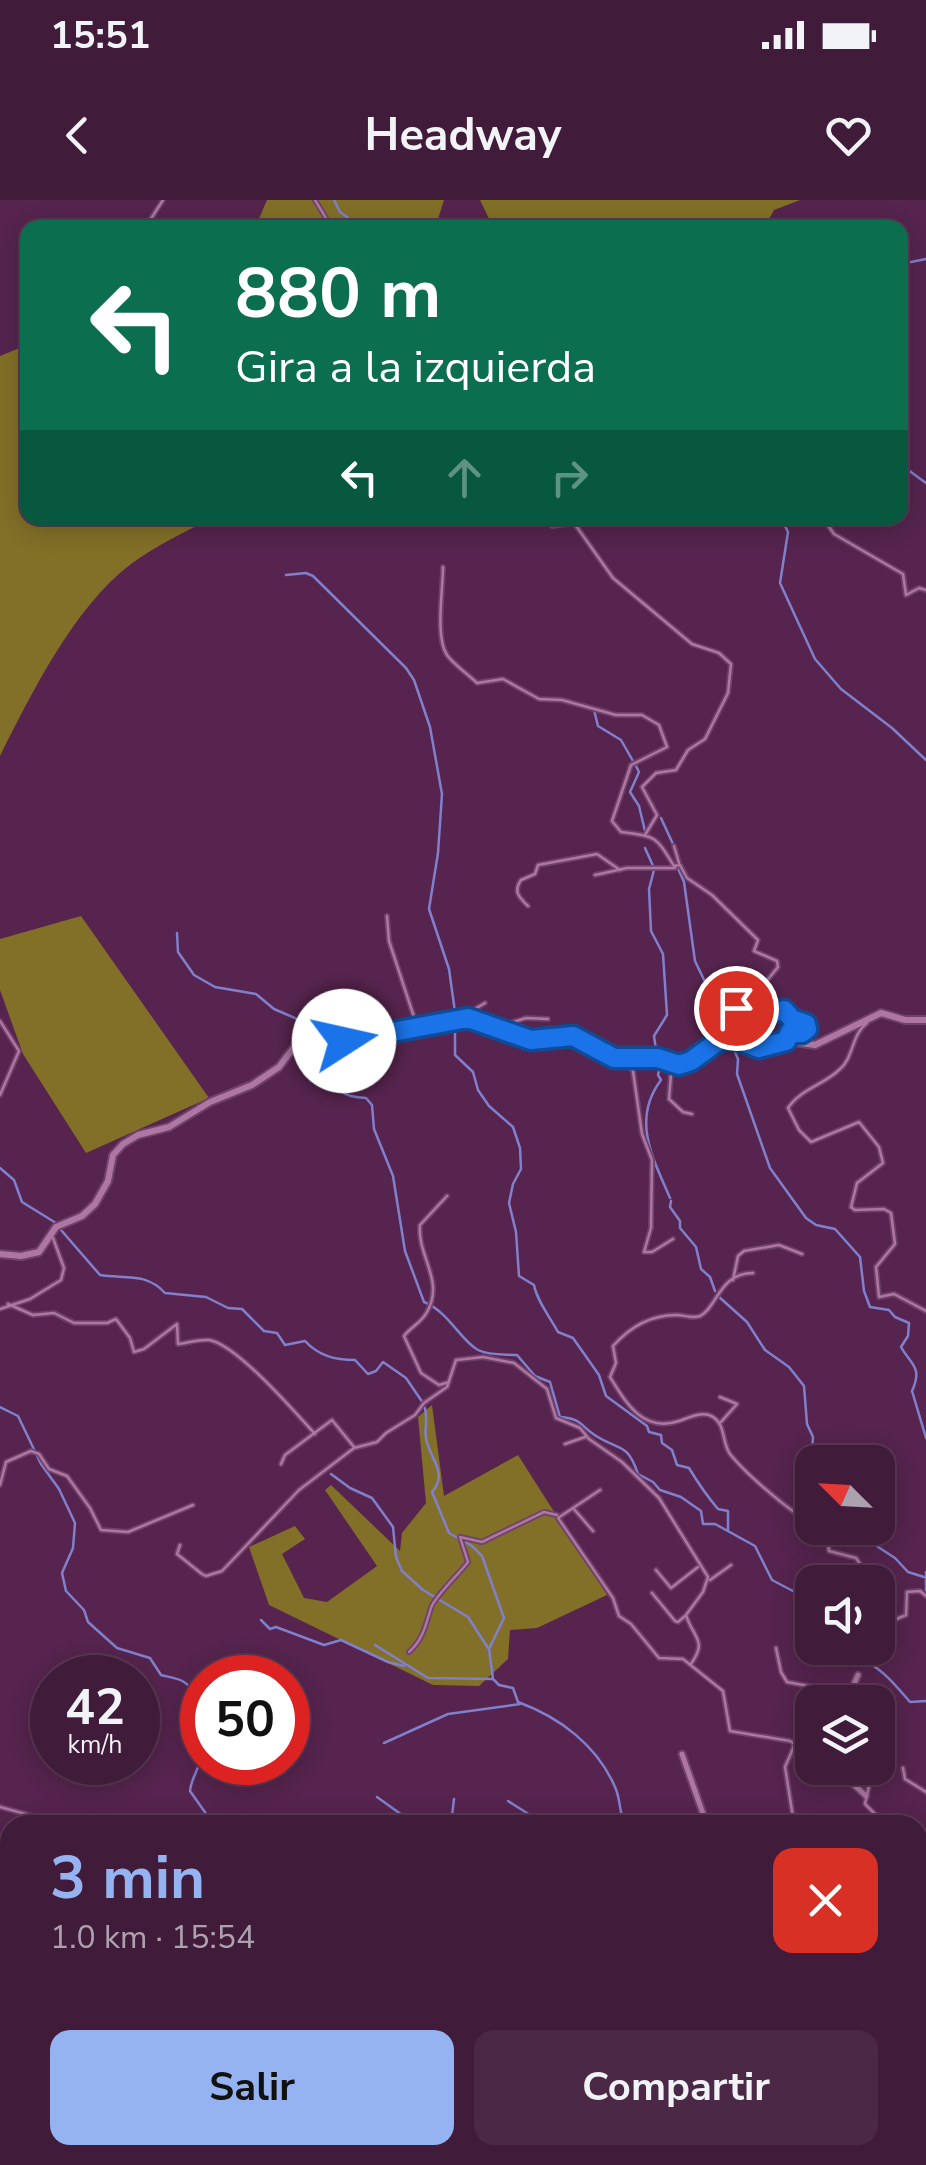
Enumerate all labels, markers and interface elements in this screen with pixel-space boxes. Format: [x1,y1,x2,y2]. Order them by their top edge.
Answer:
text: 15:51 [50,10,151,61]
text: Headway [365,105,561,166]
icon: back [50,108,105,163]
icon: heart [821,108,876,163]
text: 880 m [235,246,441,342]
icon: left [70,260,200,390]
text: Gira a la izquierda [235,337,596,398]
icon: left [332,450,387,505]
icon: ahead [437,450,492,505]
icon: right [542,450,597,505]
pin [694,966,779,1051]
icon: arrive [709,981,764,1036]
position arrow [292,989,396,1093]
north arrow [795,1445,895,1545]
map controls [795,1445,895,1785]
button: sound [795,1565,895,1665]
speed limit sign: 50 [180,1655,310,1785]
text: 42 [65,1673,125,1742]
button: layers [795,1685,895,1785]
text: km/h [67,1728,123,1762]
text: 3 min [50,1837,205,1919]
button: close [773,1848,878,1953]
text: 1.0 km · 15:54 [50,1916,255,1959]
button: Salir [50,2030,454,2145]
button: Compartir [474,2030,878,2145]

